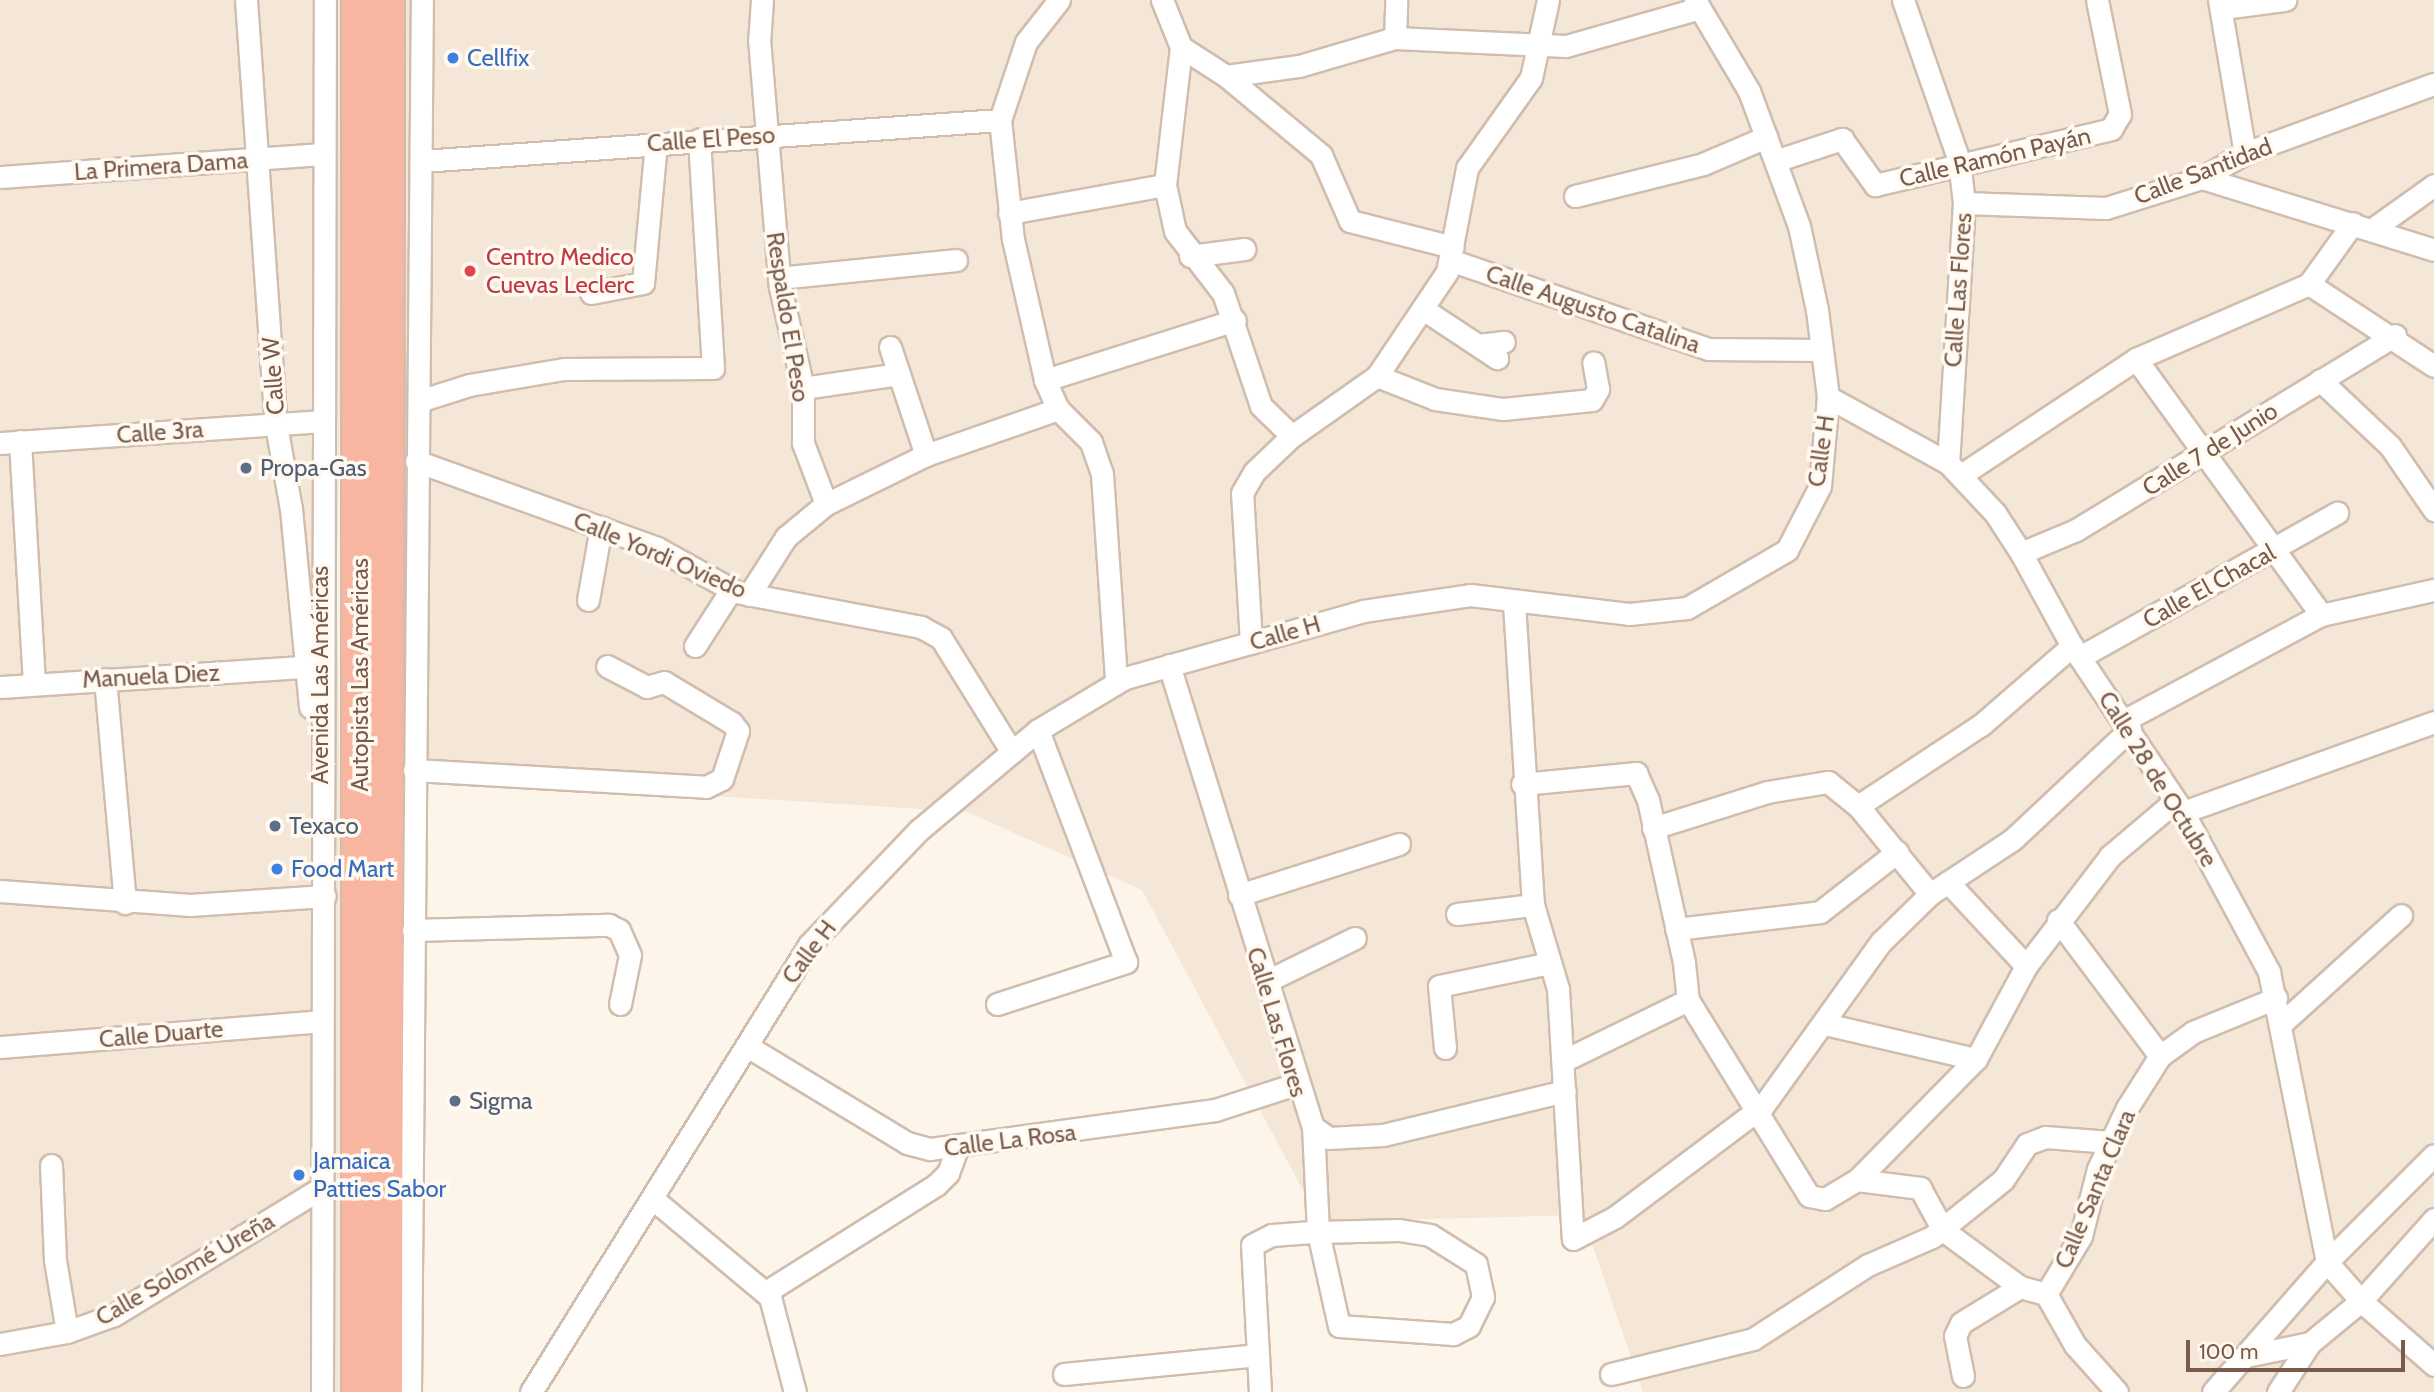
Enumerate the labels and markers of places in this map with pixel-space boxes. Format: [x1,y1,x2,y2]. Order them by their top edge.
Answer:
place label: Cellfix [467,44,529,72]
marker: Cellfix [445,50,461,66]
place label: Centro Medico Cuevas Leclerc [486,243,635,299]
marker: Centro Medico Cuevas Leclerc [460,261,480,281]
place label: Propa-Gas [260,454,367,482]
marker: Propa-Gas [238,460,254,476]
place label: Texaco [289,812,359,840]
marker: Texaco [267,818,283,834]
place label: Food Mart [291,855,394,883]
marker: Food Mart [269,861,285,877]
place label: Sigma [469,1087,532,1115]
marker: Sigma [447,1093,463,1109]
place label: Jamaica Patties Sabor [313,1147,446,1203]
marker: Jamaica Patties Sabor [291,1167,307,1183]

